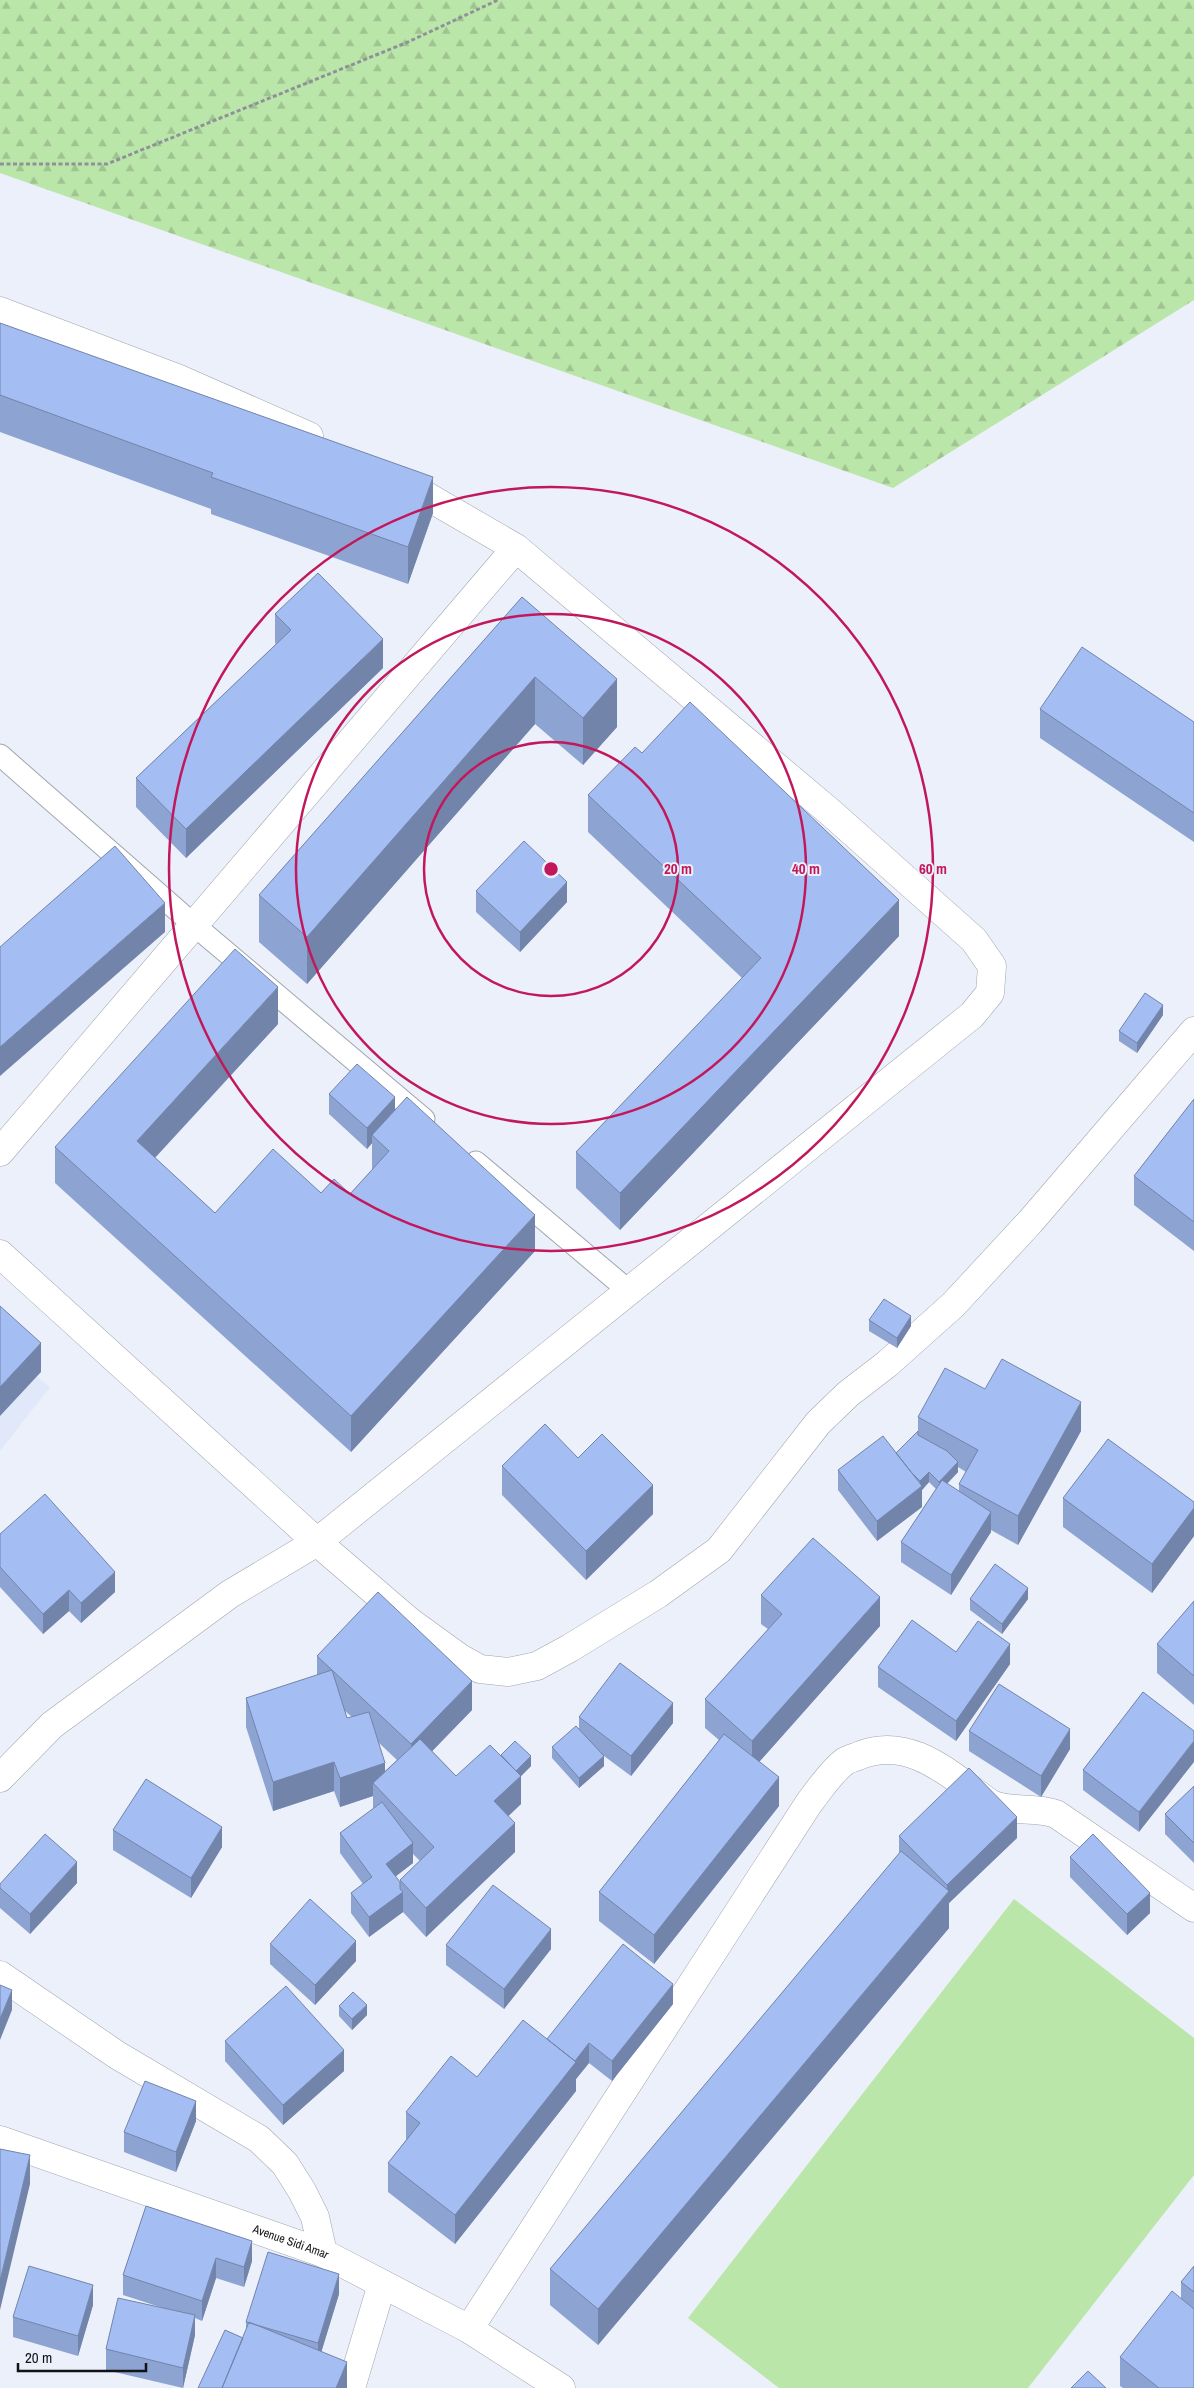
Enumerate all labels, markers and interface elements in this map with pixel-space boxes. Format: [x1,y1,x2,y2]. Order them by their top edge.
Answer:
text: 20 m [664,858,692,879]
text: 40 m [792,858,820,879]
text: 60 m [919,858,947,879]
centre of rings [542,860,560,878]
street label: Avenue Sidi Amar [250,2221,332,2263]
scale bar [18,2340,145,2372]
text: 20 m [25,2347,52,2368]

